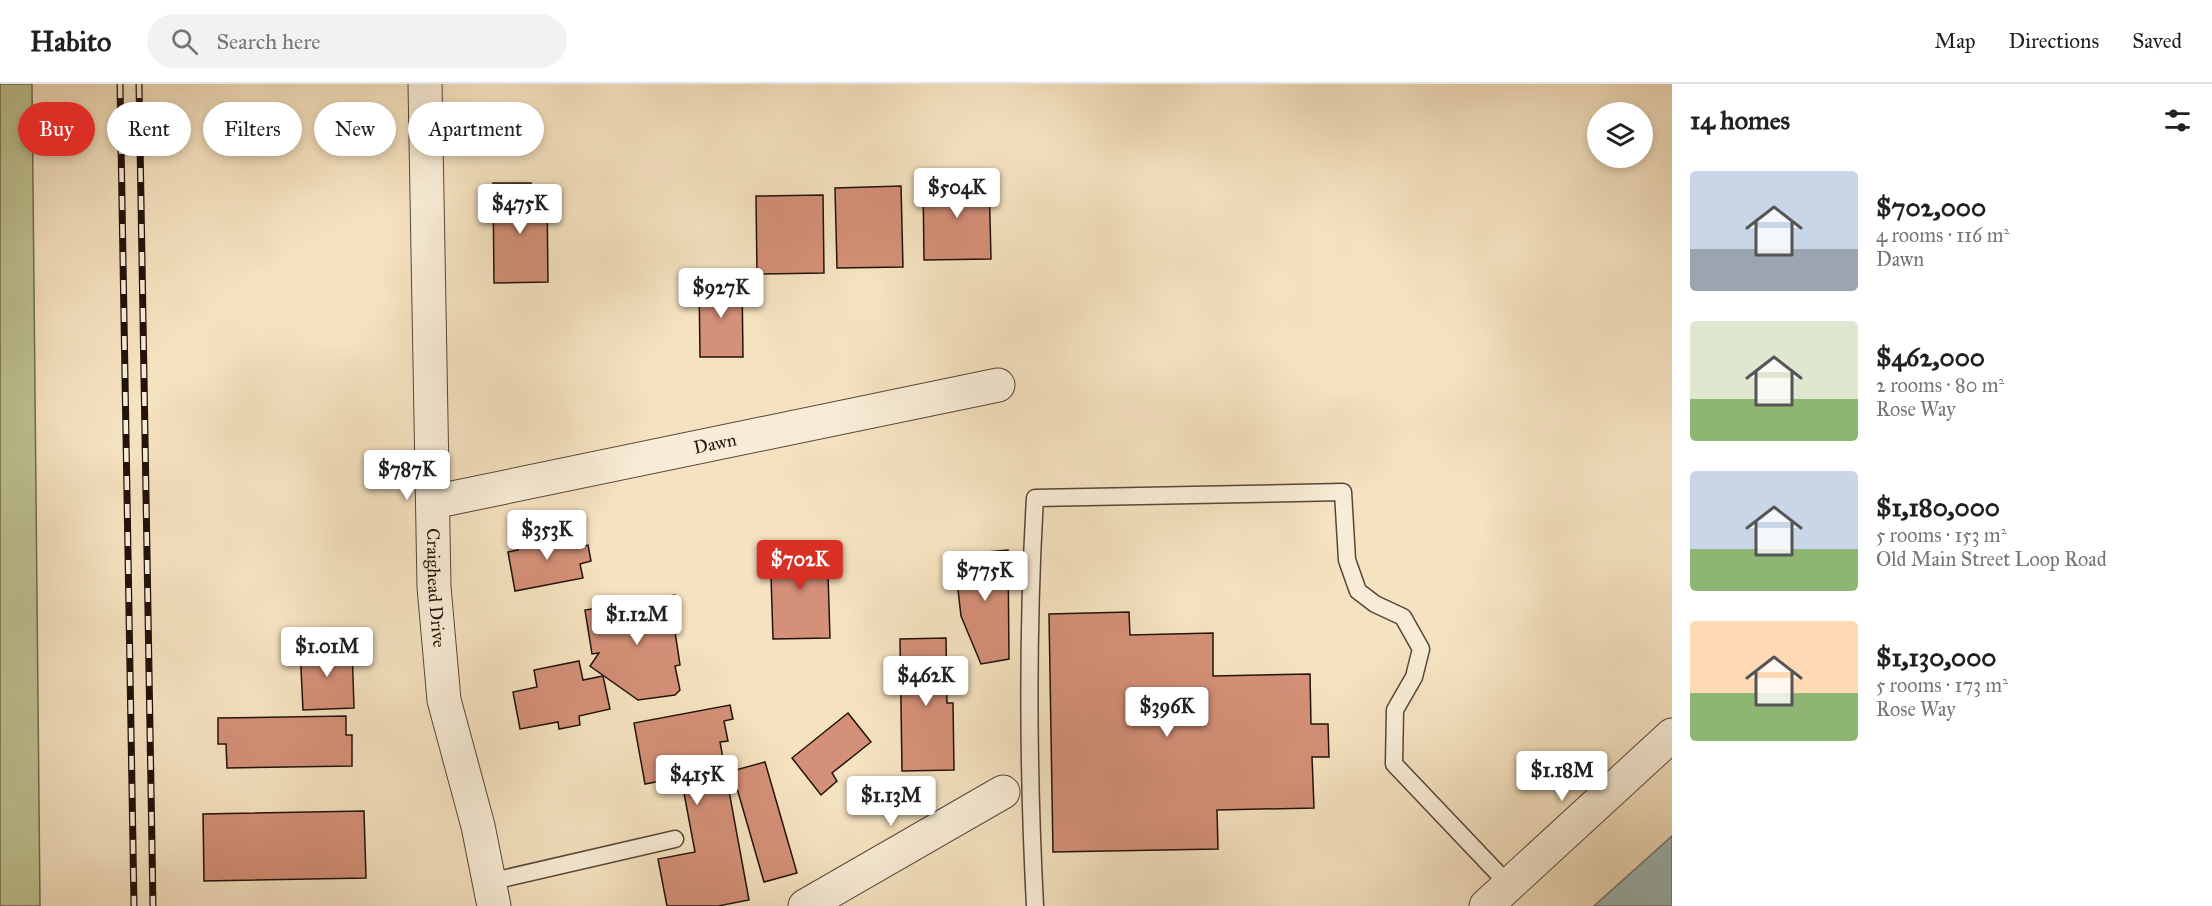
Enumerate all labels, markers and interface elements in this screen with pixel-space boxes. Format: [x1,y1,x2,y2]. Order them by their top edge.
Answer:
search box [147,14,567,68]
text: Habito [30,24,111,59]
icon: search [168,25,201,58]
text: Search here [216,28,320,55]
text: Map [1935,28,1976,54]
text: Directions [2009,28,2099,54]
text: Saved [2132,28,2182,54]
chip: Buy [18,102,95,156]
chip: Rent [107,102,191,156]
chip: Filters [203,102,302,156]
chip: New [314,102,396,156]
chip: Apartment [408,102,544,156]
map controls [1587,102,1653,168]
button: layers [1587,102,1653,168]
text: 14 homes [1690,104,1790,136]
icon: filters [2161,104,2194,137]
pin: $504K [915,168,999,219]
text: $504K [928,175,986,199]
pin: $475K [478,184,562,235]
text: $475K [492,191,548,215]
text: $702,000 [1876,191,1986,223]
icon: home [1738,195,1810,267]
text: 4 rooms · 116 m² [1876,223,2009,247]
text: Dawn [1876,247,1924,271]
pin: $927K [679,268,763,319]
text: $927K [693,275,749,299]
text: $462,000 [1876,341,1985,373]
icon: home [1738,345,1810,417]
text: 2 rooms · 80 m² [1876,373,2004,397]
text: Rose Way [1876,397,1956,421]
street label: Dawn [692,428,739,459]
pin: $787K [365,450,449,501]
text: $787K [378,457,436,481]
text: $1,180,000 [1876,491,2000,523]
icon: home [1738,495,1810,567]
pin: $353K [505,510,589,561]
text: $353K [521,517,573,541]
text: 5 rooms · 153 m² [1876,523,2006,547]
street label: Craighead Drive [422,528,450,648]
pin: $702K [758,540,842,591]
text: $702K [771,547,829,571]
text: Old Main Street Loop Road [1876,547,2107,571]
pin: $775K [943,551,1027,602]
text: $775K [957,558,1013,582]
pin: $1.12M [588,595,686,646]
text: $1.12M [606,602,668,626]
pin: $1.01M [278,627,376,678]
text: $1.01M [295,634,359,658]
text: $1,130,000 [1876,641,1997,673]
icon: home [1738,645,1810,717]
pin: $462K [884,656,968,707]
text: $462K [897,663,955,687]
text: 5 rooms · 173 m² [1876,673,2008,697]
pin: $396K [1125,687,1209,738]
text: $396K [1139,694,1195,718]
text: Rose Way [1876,697,1956,721]
pin: $1.18M [1513,751,1611,802]
pin: $415K [655,755,739,806]
text: $1.18M [1530,758,1594,782]
text: $415K [670,762,724,786]
pin: $1.13M [842,776,940,827]
text: $1.13M [861,783,921,807]

